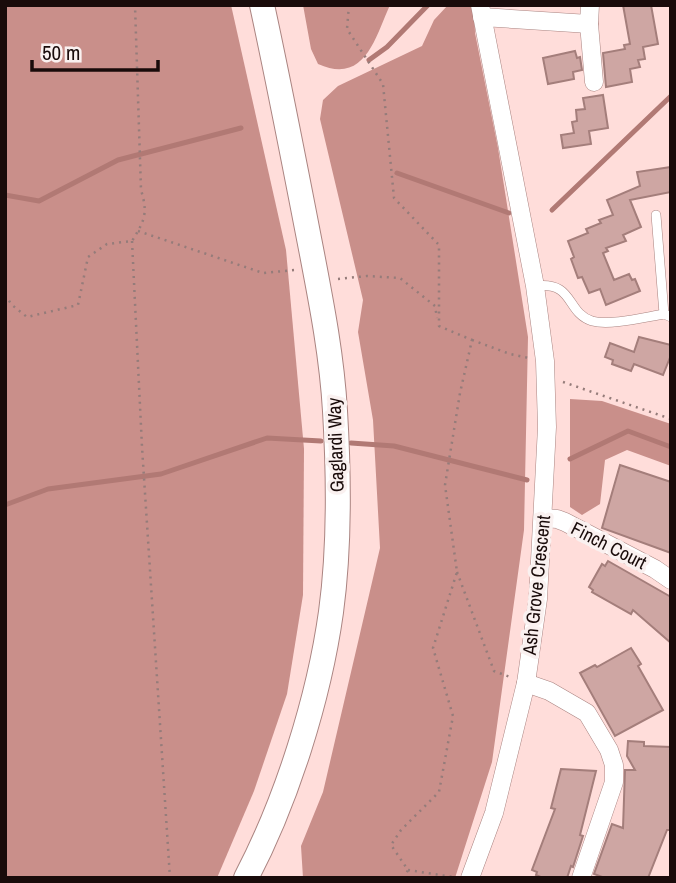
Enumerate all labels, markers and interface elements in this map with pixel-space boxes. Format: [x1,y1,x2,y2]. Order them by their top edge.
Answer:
scale bar [32,28,158,72]
text: 50 m [42,38,80,67]
street label: Gaglardi Way [320,397,350,493]
street label: Ash Grove Crescent [516,513,556,657]
street label: Finch Court [567,515,652,575]

